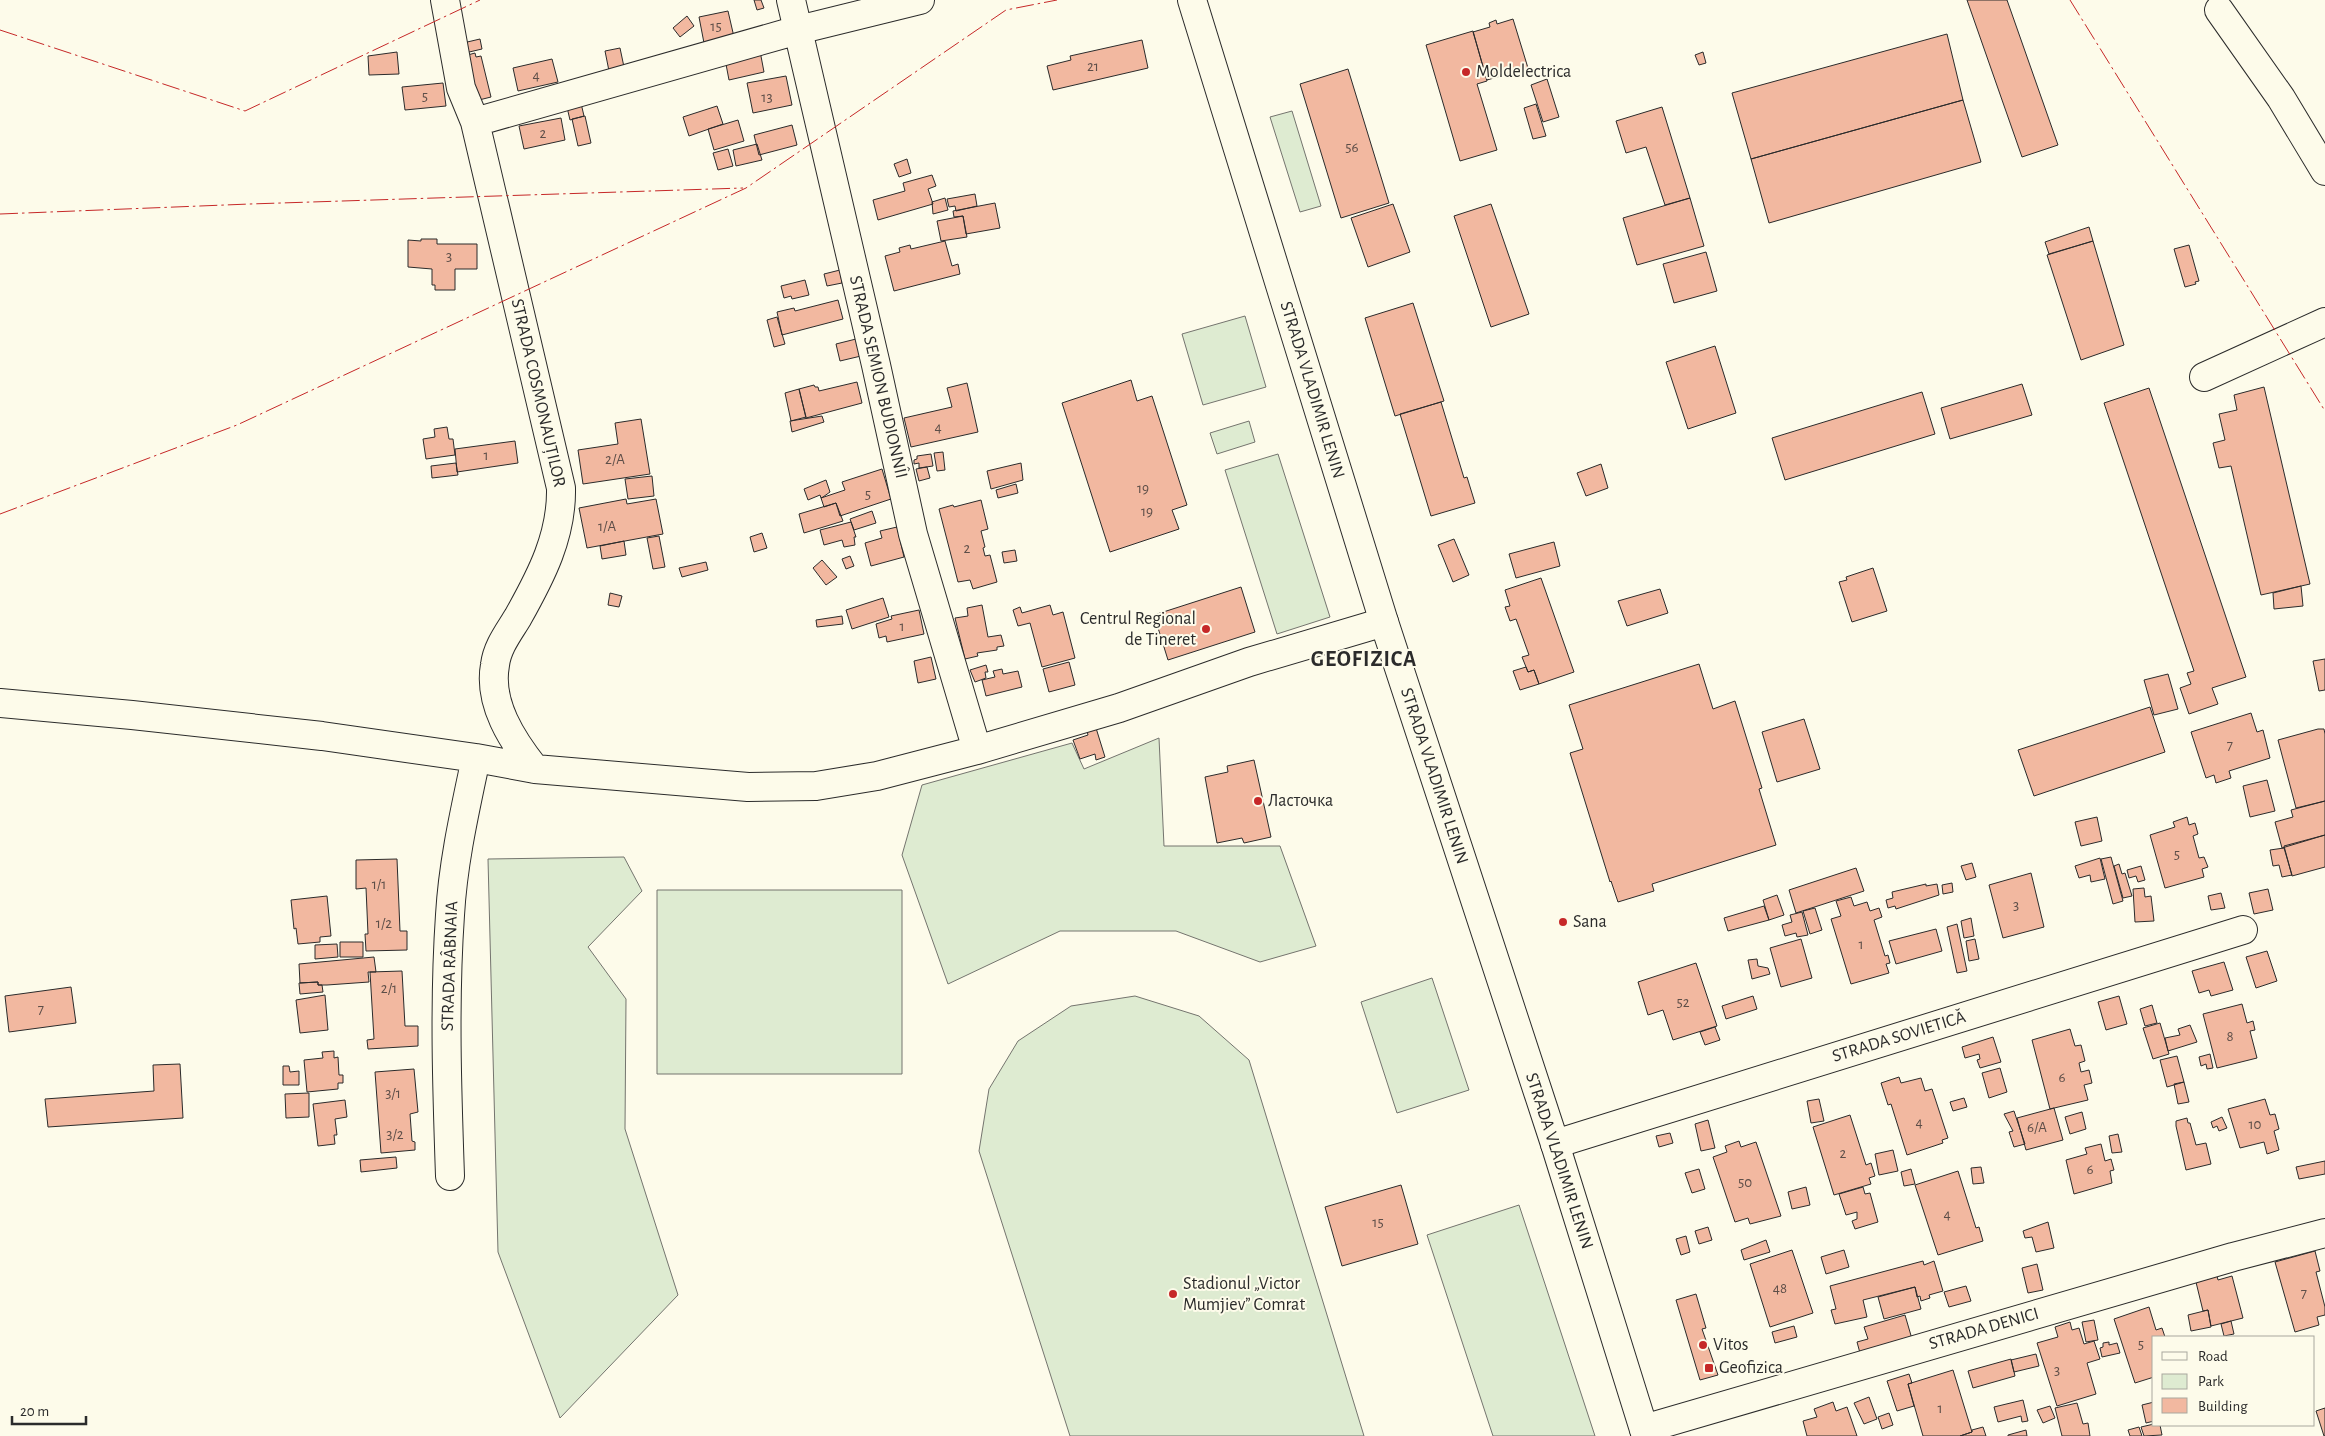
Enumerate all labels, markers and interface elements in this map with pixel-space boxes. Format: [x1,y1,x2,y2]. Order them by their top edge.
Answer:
house number: 15 [710,19,722,34]
house number: 21 [1087,59,1099,74]
place label: Moldelectrica [1476,63,1571,81]
marker: Moldelectrica [1460,66,1472,78]
house number: 4 [532,68,540,83]
house number: 5 [422,89,428,104]
house number: 13 [761,90,773,105]
house number: 2 [540,126,547,141]
house number: 56 [1345,140,1359,155]
house number: 3 [446,249,452,264]
street label: STRADA SEMION BUDIONNÎI [846,273,913,480]
street label: STRADA COSMONAUȚILOR [507,297,568,489]
street label: STRADA VLADIMIR LENIN [1276,299,1348,481]
house number: 4 [934,420,942,435]
house number: 1 [483,448,489,463]
house number: 2/A [605,452,625,467]
house number: 19 [1137,481,1149,496]
house number: 5 [865,487,871,502]
house number: 19 [1141,504,1153,519]
house number: 1/A [598,519,616,534]
house number: 2 [964,541,971,556]
place label: Centrul Regional de Tineret [1080,610,1196,649]
house number: 1 [899,619,905,634]
marker: Centrul Regional de Tineret [1200,623,1212,635]
district label: GEOFIZICA [1311,648,1417,670]
street label: STRADA VLADIMIR LENIN [1397,686,1471,866]
house number: 7 [2227,738,2233,753]
place label: Ласточка [1268,792,1333,810]
marker: Ласточка [1252,795,1264,807]
house number: 5 [2174,847,2180,862]
house number: 1/1 [372,877,386,892]
house number: 3 [2013,898,2019,913]
street label: STRADA RÂBNAIA [436,900,461,1031]
place label: Sana [1573,913,1607,931]
house number: 1/2 [376,916,392,931]
marker: Sana [1557,916,1569,928]
house number: 1 [1858,937,1864,952]
house number: 2/1 [381,981,397,996]
house number: 52 [1676,995,1690,1010]
house number: 7 [38,1002,44,1017]
street label: STRADA SOVIETICĂ [1829,1005,1968,1066]
house number: 8 [2226,1029,2234,1044]
house number: 6 [2058,1070,2066,1085]
street label: STRADA VLADIMIR LENIN [1522,1071,1596,1251]
house number: 3/1 [385,1086,401,1101]
house number: 4 [1915,1115,1923,1130]
house number: 10 [2248,1117,2262,1132]
house number: 6/A [2027,1120,2047,1135]
house number: 3/2 [386,1127,404,1142]
house number: 2 [1840,1146,1847,1161]
house number: 6 [2086,1162,2094,1177]
house number: 50 [1738,1175,1752,1190]
house number: 4 [1943,1207,1951,1222]
house number: 15 [1372,1215,1384,1230]
place label: Stadionul „Victor Mumjiev” Comrat [1183,1275,1305,1314]
house number: 48 [1773,1281,1787,1296]
house number: 7 [2301,1286,2307,1301]
marker: Stadionul „Victor Mumjiev” Comrat [1167,1288,1179,1300]
street label: STRADA DENICI [1927,1305,2041,1353]
place label: Vitos [1713,1336,1749,1354]
legend [2152,1336,2315,1426]
house number: 5 [2138,1337,2144,1352]
marker: Vitos [1697,1339,1709,1351]
text: Road [2198,1349,2228,1364]
place label: Geofizica [1719,1359,1783,1377]
marker: Geofizica [1703,1362,1715,1374]
house number: 3 [2054,1363,2060,1378]
text: Park [2198,1374,2224,1389]
scale bar [12,1394,86,1426]
text: Building [2198,1399,2248,1414]
house number: 1 [1937,1401,1943,1416]
text: 20 m [20,1404,49,1419]

